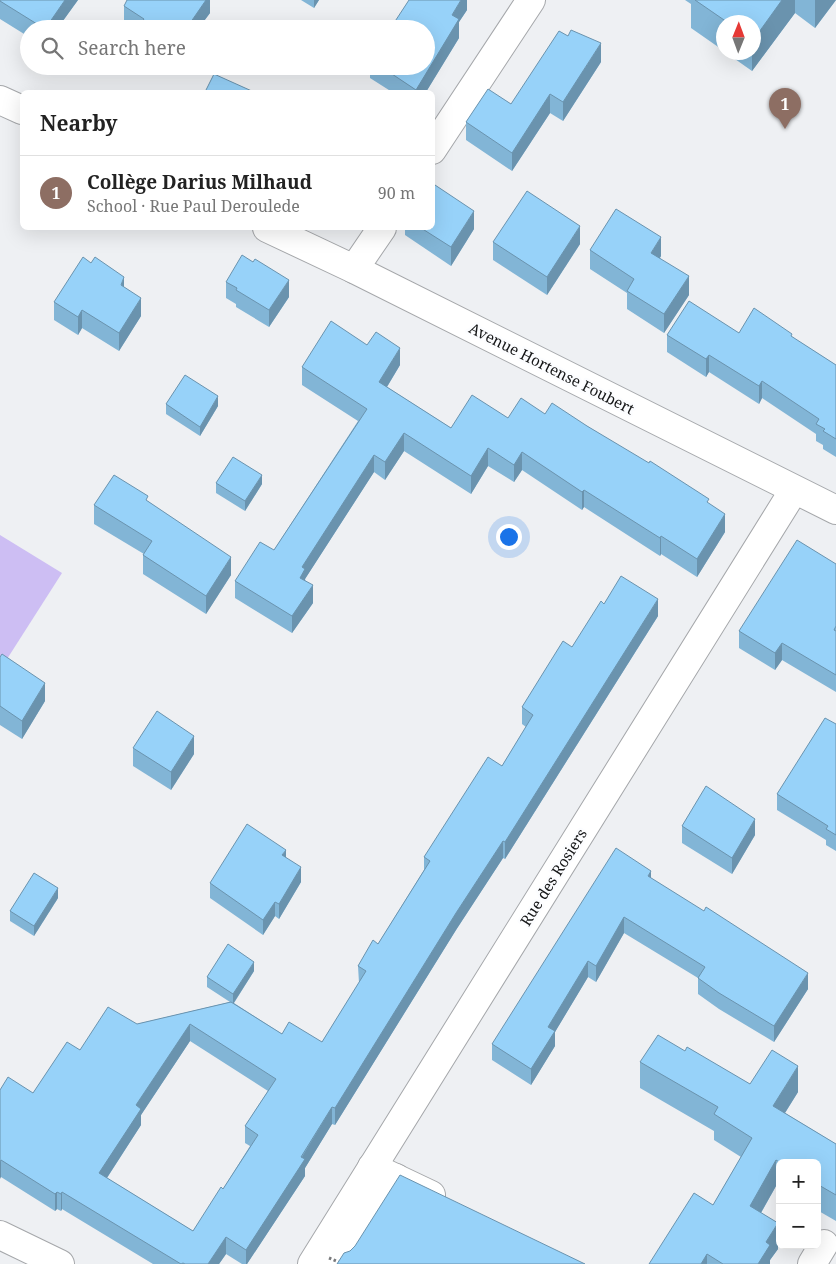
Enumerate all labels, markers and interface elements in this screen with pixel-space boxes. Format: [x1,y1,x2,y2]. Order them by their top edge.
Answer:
north arrow [716,15,761,60]
search box [20,20,435,75]
icon: search [38,34,66,62]
text: Search here [78,35,186,61]
pin: 1 [769,88,801,129]
text: Nearby [40,109,118,137]
text: Collège Darius Milhaud [87,169,312,195]
text: 1 [51,182,61,204]
text: 90 m [378,182,415,204]
text: School · Rue Paul Deroulede [87,195,300,217]
street label: Avenue Hortense Foubert [466,318,638,418]
your location [496,524,522,550]
street label: Rue des Rosiers [515,824,591,929]
map controls [776,1159,821,1249]
button: + [776,1159,821,1204]
button: − [776,1204,821,1249]

